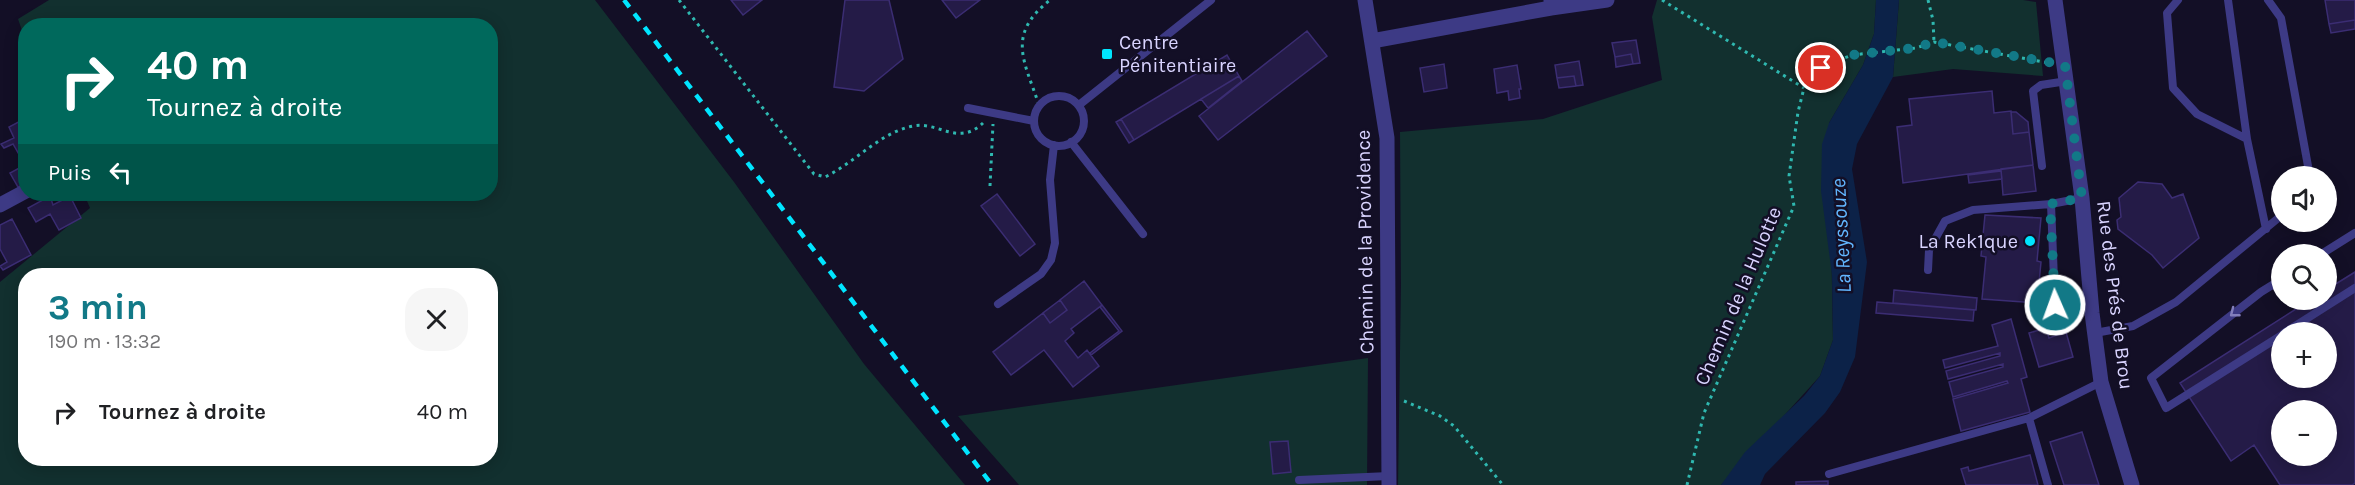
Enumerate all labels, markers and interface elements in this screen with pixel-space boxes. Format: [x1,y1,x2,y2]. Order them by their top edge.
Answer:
place label: Centre Pénitentiaire [1119,31,1236,77]
text: 40 m [147,40,249,90]
icon: right [48,42,126,120]
pin [1795,42,1846,93]
marker: Centre Pénitentiaire [1100,47,1114,61]
icon: arrive [1804,51,1837,84]
text: Tournez à droite [147,91,342,123]
street label: Chemin de la Providence [1352,130,1378,354]
icon: left [104,156,137,189]
text: Puis [48,160,92,186]
map controls [2271,166,2337,466]
button: sound [2271,166,2337,232]
water label: La Reyssouze [1826,178,1856,294]
street label: Rue des Prés de Brou [2092,199,2138,391]
street label: Chemin de la Hulotte [1690,203,1786,389]
place label: La Rek1que [1918,230,2018,253]
marker: La Rek1que [2023,234,2037,248]
button: search [2271,244,2337,310]
position arrow [2023,273,2087,337]
text: 3 min [48,286,148,328]
button: close [405,288,468,351]
one-way arrow [2230,305,2241,316]
button: + [2271,322,2337,388]
text: 190 m · 13:32 [48,330,161,353]
icon: right [48,396,81,429]
text: Tournez à droite [99,399,266,425]
text: 40 m [417,399,468,425]
button: − [2271,400,2337,466]

